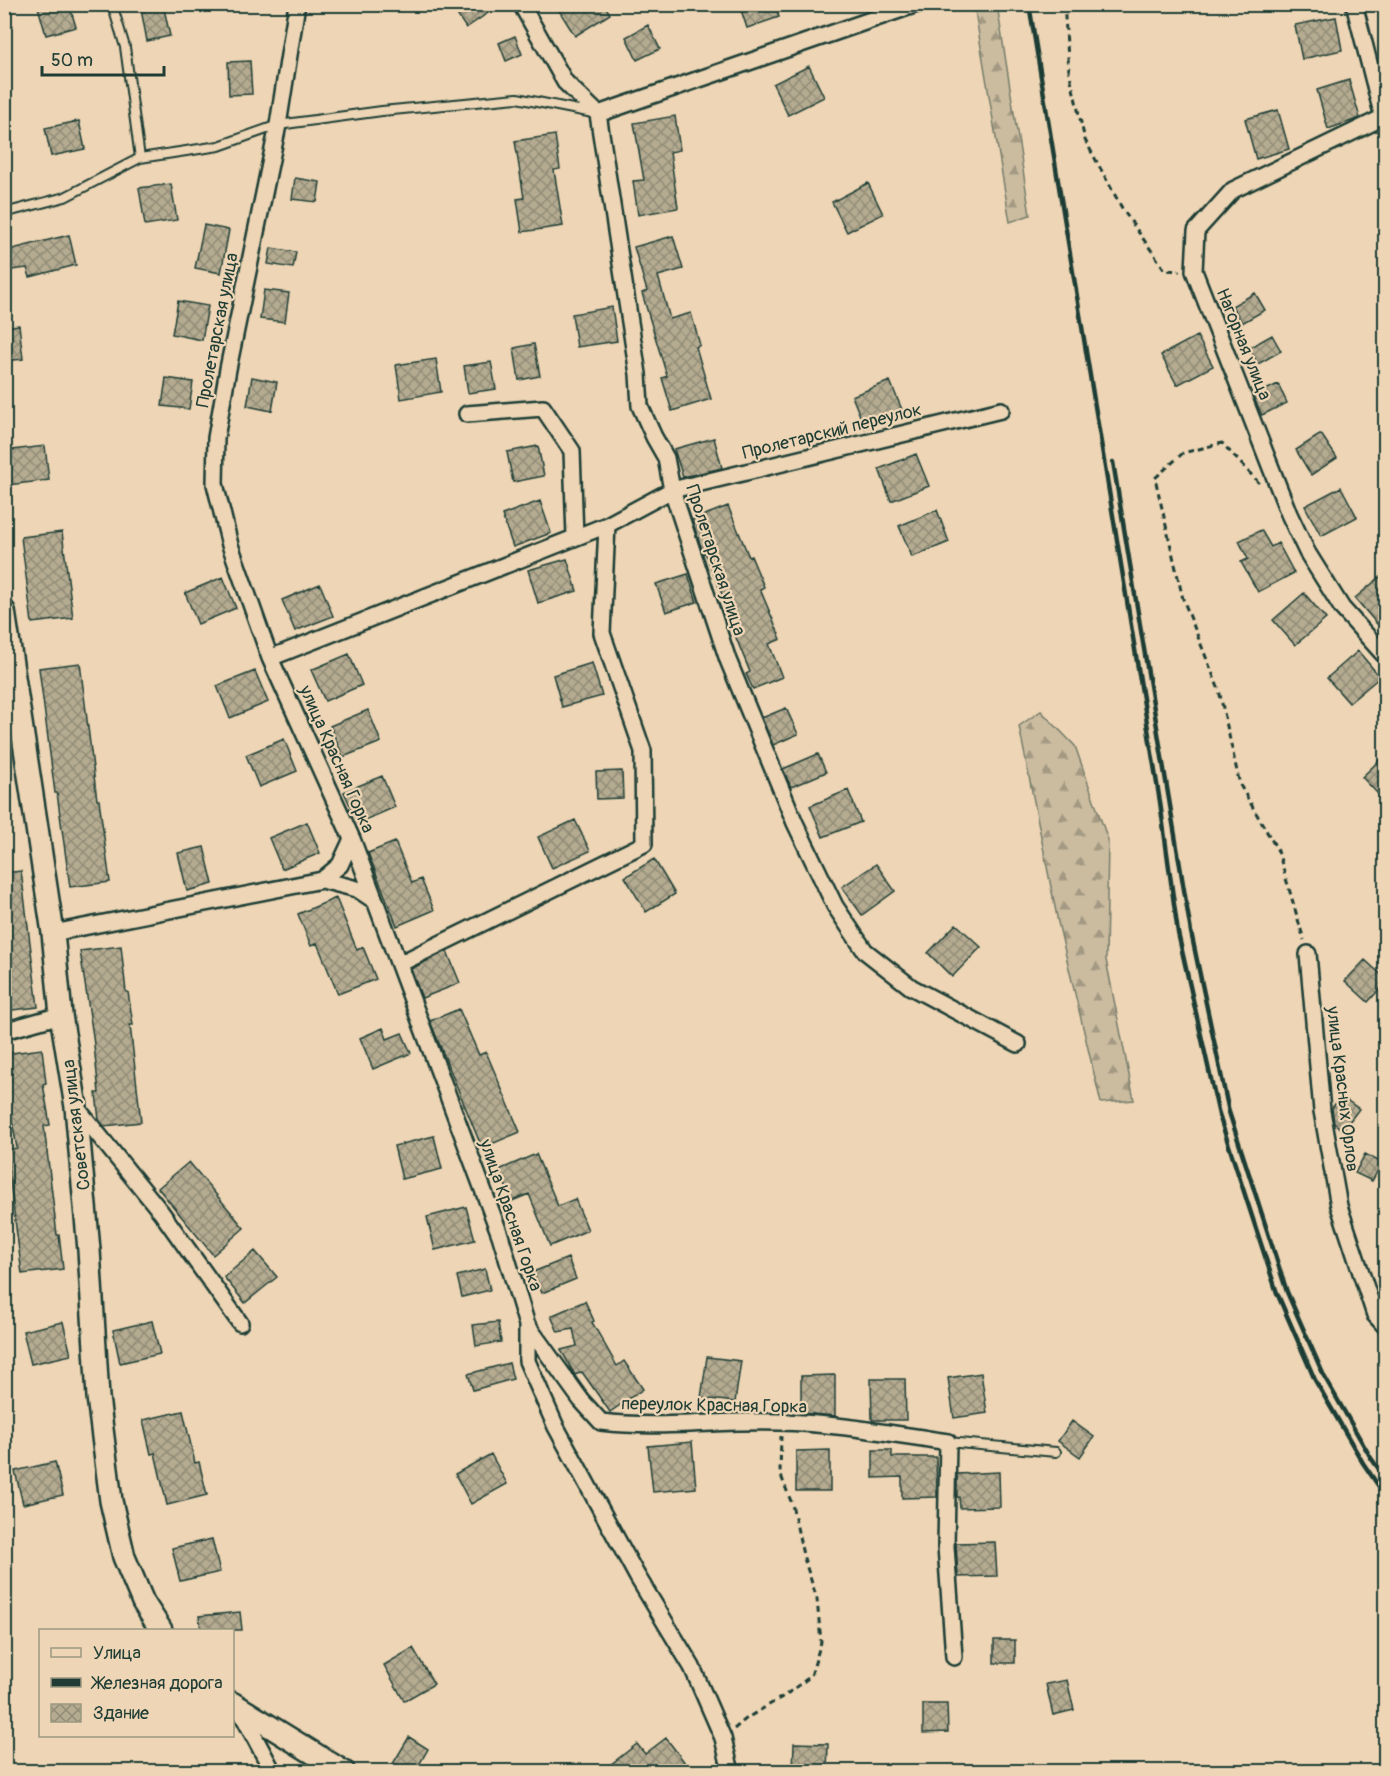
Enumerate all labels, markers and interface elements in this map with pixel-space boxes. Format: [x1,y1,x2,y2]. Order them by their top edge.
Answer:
scale bar [42,39,164,77]
text: 50 m [51,49,93,72]
street label: Пролетарская улица [191,251,244,409]
street label: Нагорная улица [1211,285,1276,403]
street label: Пролетарский переулок [740,398,924,465]
street label: Пролетарская улица [680,482,751,638]
street label: улица Красная Горка [293,681,379,837]
street label: улица Красных Орлов [1321,1004,1364,1173]
street label: Советская улица [57,1058,96,1192]
street label: улица Красная Горка [473,1135,547,1294]
street label: переулок Красная Горка [621,1392,807,1419]
legend [39,1629,234,1737]
text: Улица [93,1642,141,1665]
text: Железная дорога [90,1672,223,1695]
text: Здание [93,1702,149,1725]

